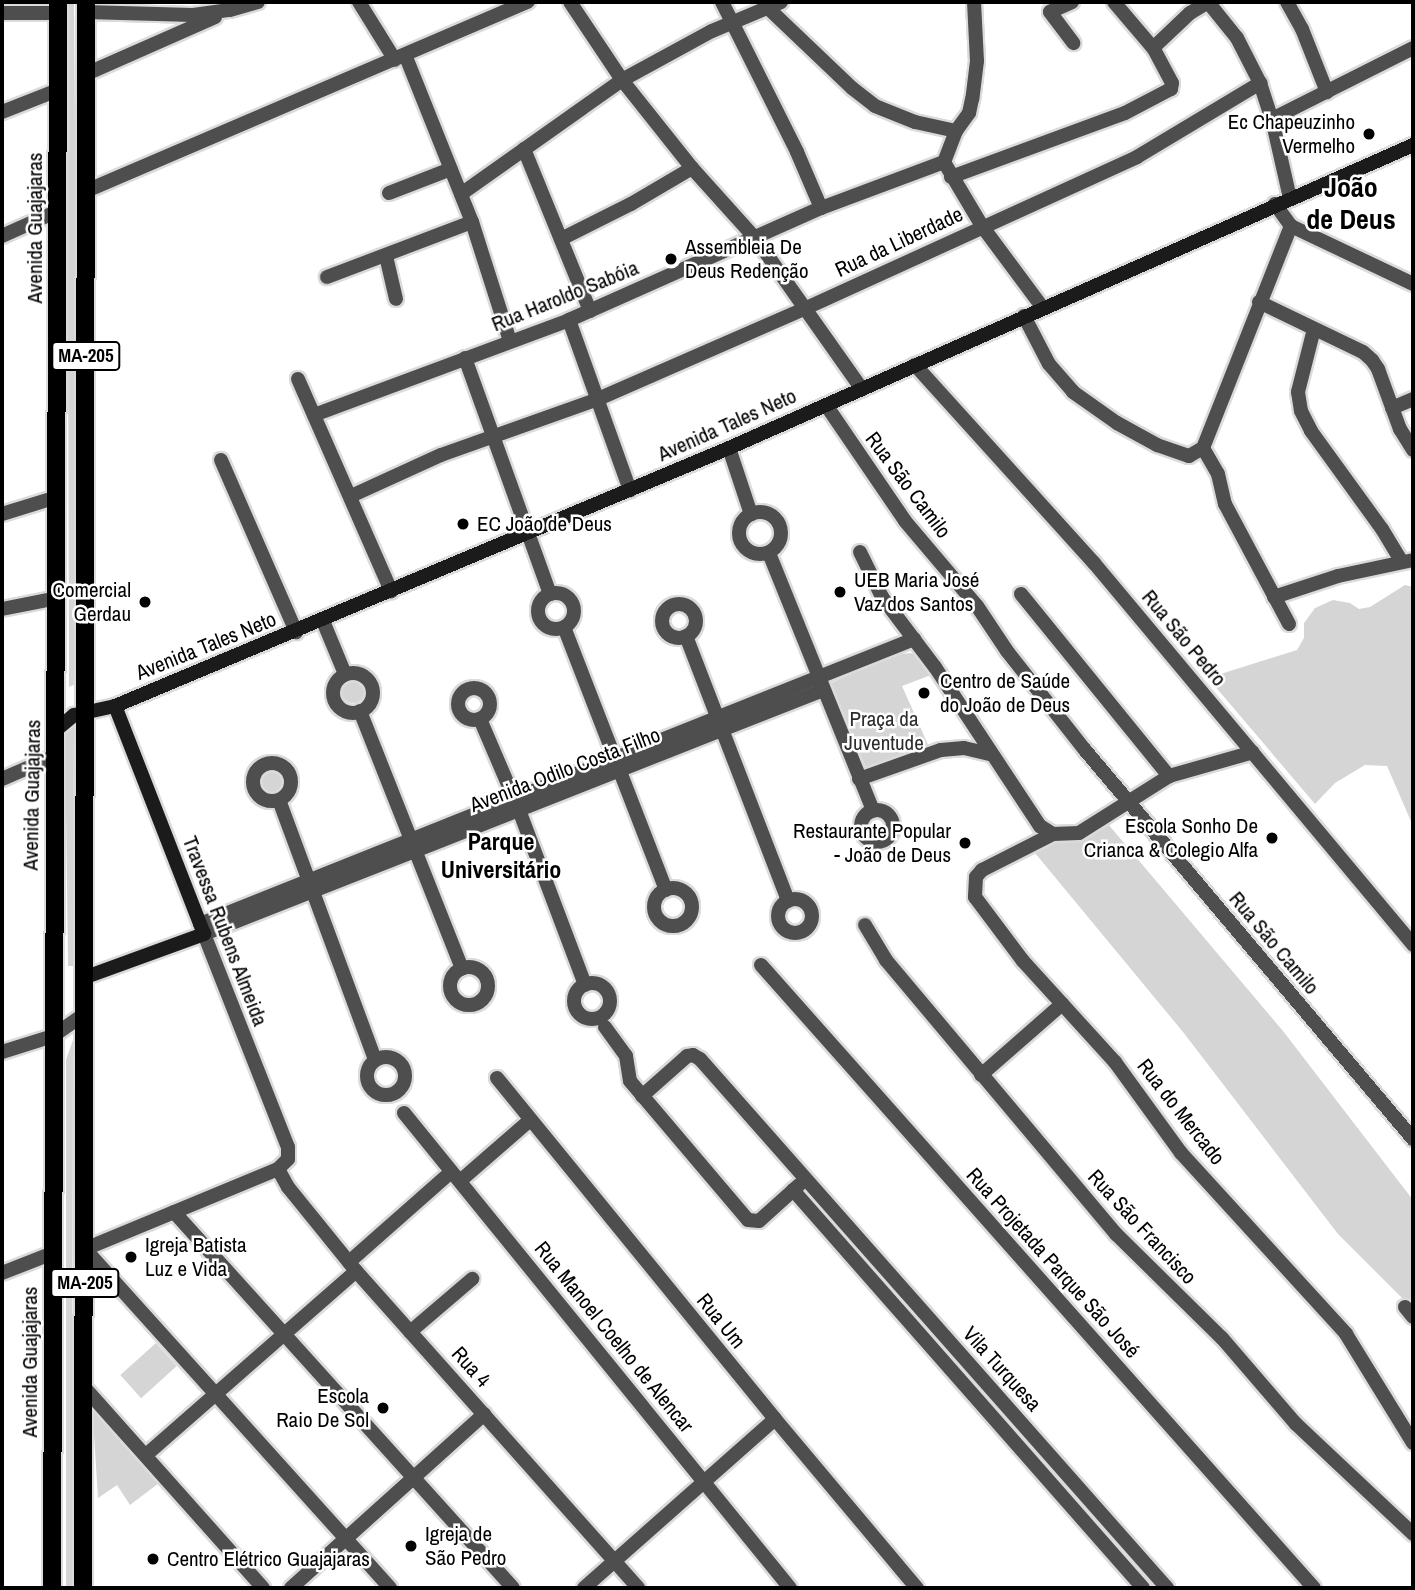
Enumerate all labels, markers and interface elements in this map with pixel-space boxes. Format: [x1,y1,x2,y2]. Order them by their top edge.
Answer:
place label: Ec Chapeuzinho Vermelho [1228,109,1355,159]
marker: Ec Chapeuzinho Vermelho [1361,126,1377,142]
street label: Avenida Guajajaras [22,153,48,303]
district label: João de Deus [1306,170,1396,236]
street label: Rua da Liberdade [831,201,967,283]
place label: Assembleia De Deus Redenção [685,234,808,284]
marker: Assembleia De Deus Redenção [663,251,679,267]
street label: Rua Haroldo Sabóia [488,255,642,337]
road number: MA-205 [51,340,121,372]
street label: Avenida Tales Neto [654,383,800,467]
street label: Rua São Camilo [860,427,956,543]
place label: EC João de Deus [477,511,612,537]
marker: EC João de Deus [455,516,471,532]
place label: UEB Maria José Vaz dos Santos [854,567,979,617]
place label: Comercial Gerdau [53,577,131,627]
marker: UEB Maria José Vaz dos Santos [832,584,848,600]
street label: Rua São Pedro [1137,585,1231,691]
marker: Comercial Gerdau [137,594,153,610]
street label: Avenida Tales Neto [132,606,280,686]
place label: Centro de Saúde do João de Deus [940,668,1070,718]
marker: Centro de Saúde do João de Deus [914,683,934,703]
park label: Praça da Juventude [844,706,924,756]
street label: Avenida Guajajaras [18,719,46,871]
street label: Avenida Odilo Costa Filho [466,722,664,818]
place label: Escola Sonho De Crianca & Colegio Alfa [1083,813,1258,863]
place label: Restaurante Popular - João de Deus [793,818,951,868]
district label: Parque Universitário [441,828,561,884]
marker: Escola Sonho De Crianca & Colegio Alfa [1264,830,1280,846]
street label: Travessa Rubens Almeida [177,832,273,1030]
marker: Restaurante Popular - João de Deus [957,835,973,851]
street label: Rua São Camilo [1224,887,1324,999]
street label: Rua do Mercado [1132,1054,1230,1170]
street label: Rua Projetada Parque São José [961,1163,1145,1363]
street label: Rua São Francisco [1083,1165,1201,1289]
place label: Igreja Batista Luz e Vida [145,1232,246,1282]
street label: Rua Manoel Coelho de Alencar [529,1236,699,1438]
marker: Igreja Batista Luz e Vida [123,1249,139,1265]
road number: MA-205 [50,1268,120,1298]
street label: Avenida Guajajaras [17,1287,43,1437]
street label: Rua Um [691,1289,751,1353]
street label: Vila Turquesa [957,1321,1047,1417]
street label: Rua 4 [446,1341,496,1393]
place label: Escola Raio De Sol [276,1383,369,1433]
marker: Escola Raio De Sol [375,1400,391,1416]
place label: Igreja de São Pedro [425,1521,506,1571]
marker: Igreja de São Pedro [403,1538,419,1554]
place label: Centro Elétrico Guajajaras [167,1546,370,1572]
marker: Centro Elétrico Guajajaras [145,1551,161,1567]

